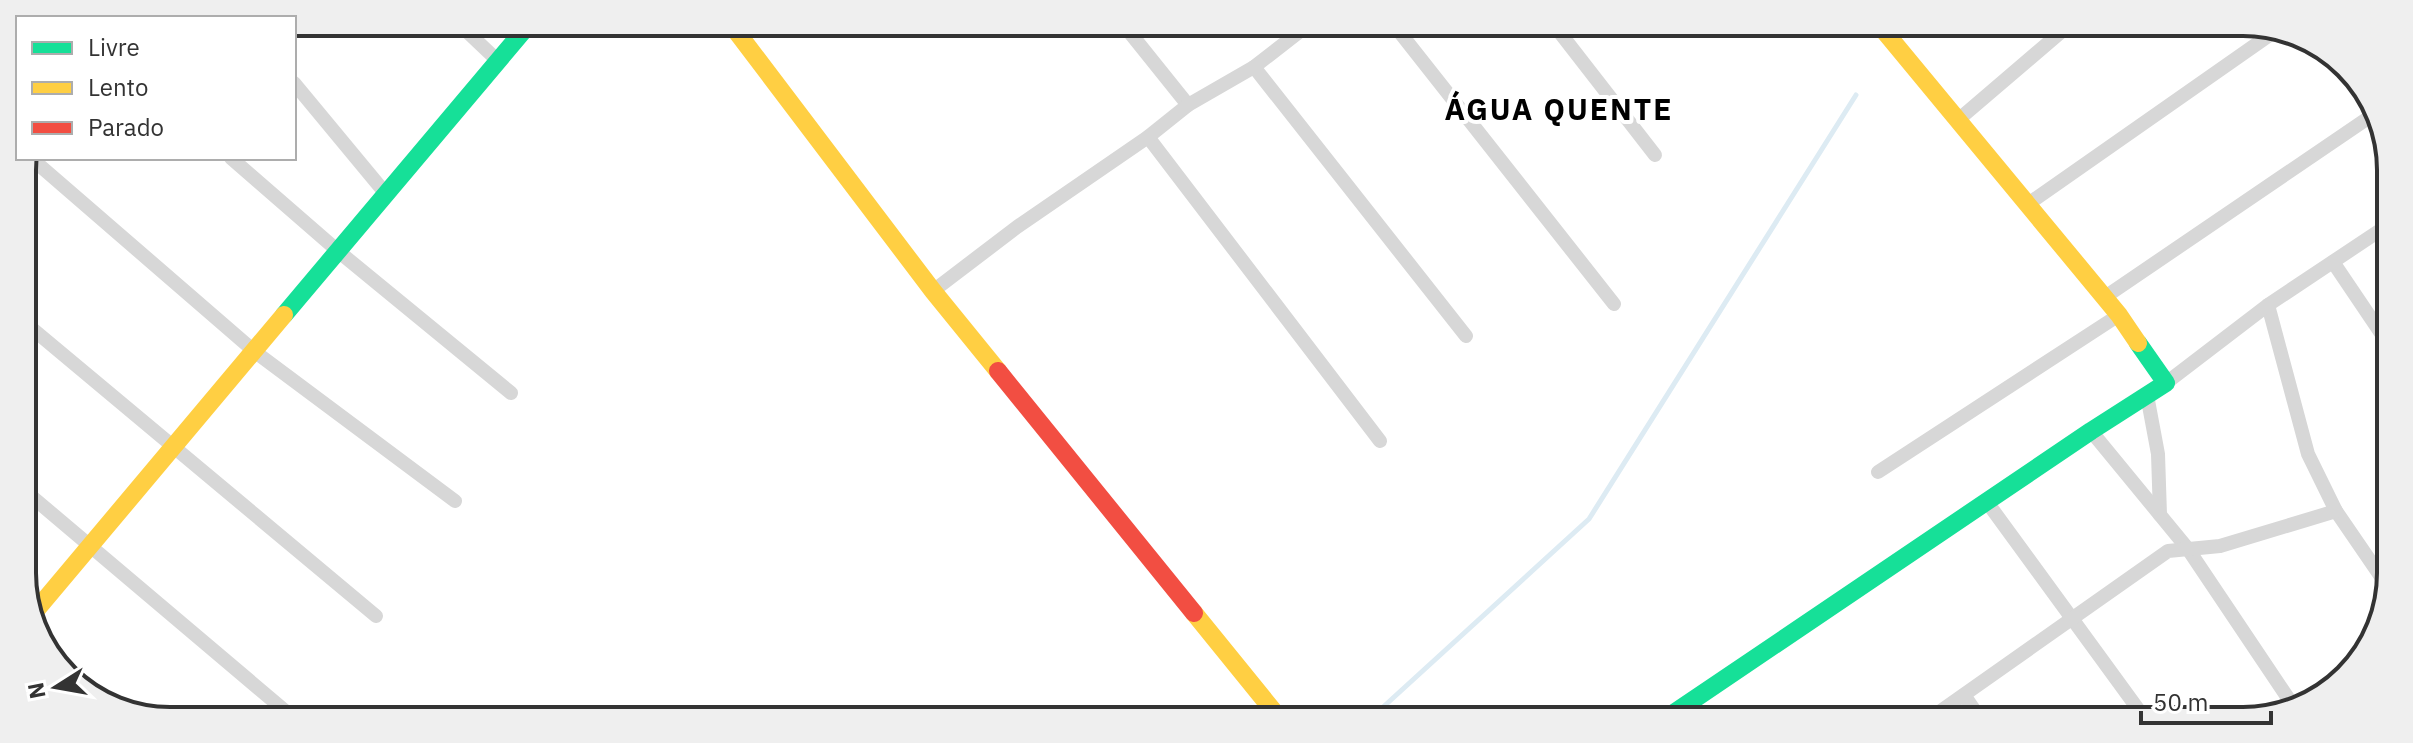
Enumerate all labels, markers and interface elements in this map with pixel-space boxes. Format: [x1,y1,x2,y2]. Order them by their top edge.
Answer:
legend [16,16,296,160]
text: Livre [88,31,140,63]
text: Lento [88,71,148,103]
district label: ÁGUA QUENTE [1445,89,1673,128]
text: Parado [88,111,164,143]
north arrow [16,647,96,727]
scale bar [2141,675,2271,725]
text: N [20,680,52,702]
text: 50 m [2153,686,2208,718]

